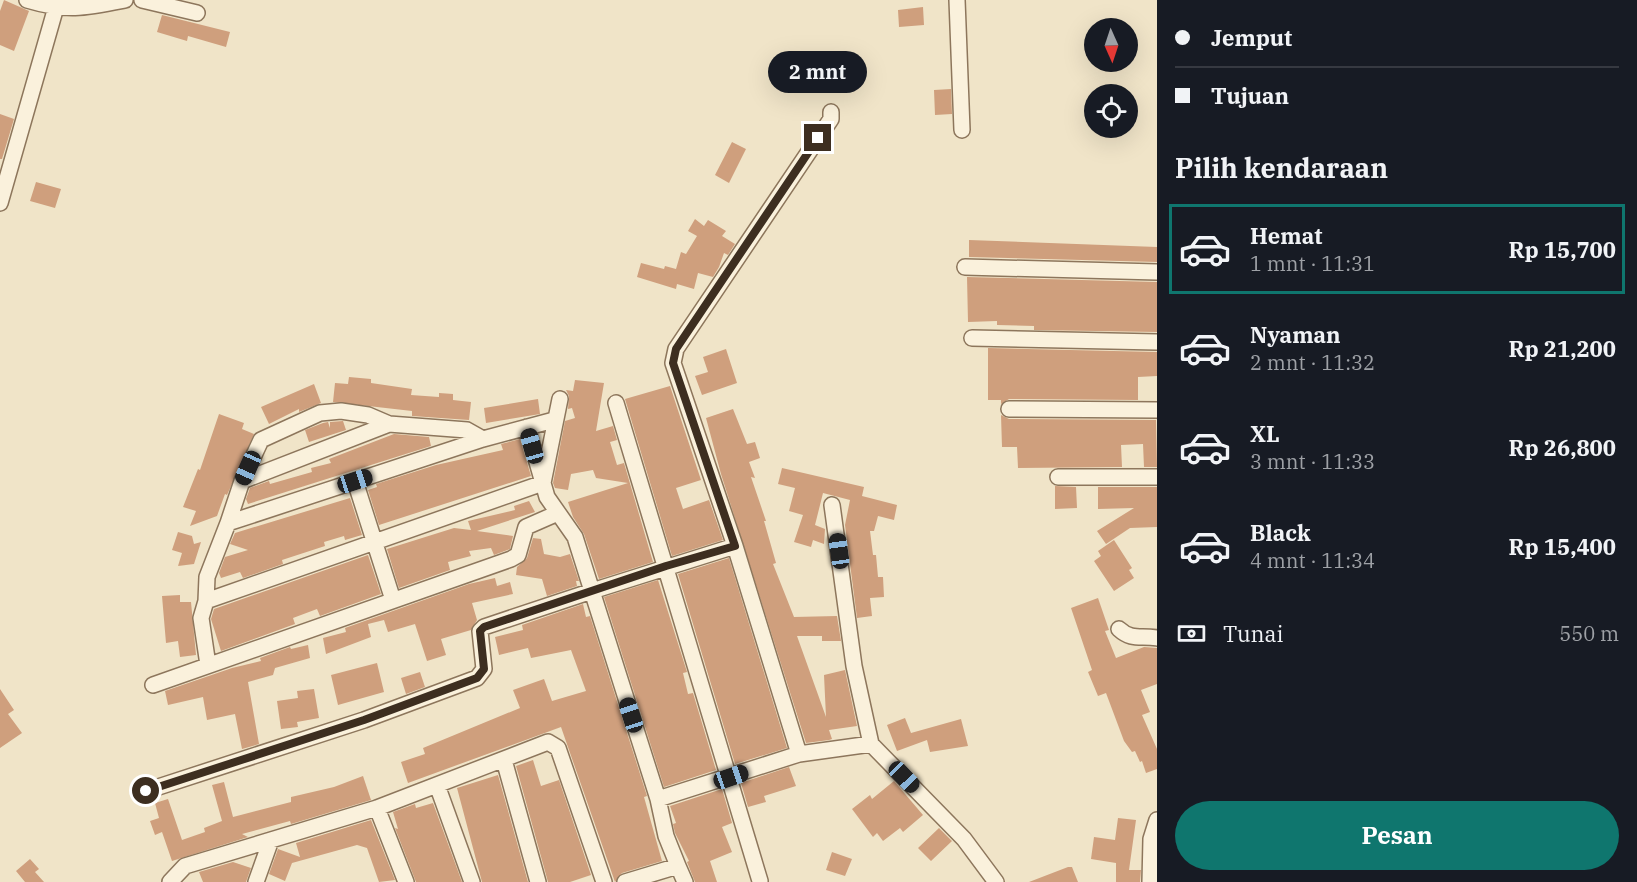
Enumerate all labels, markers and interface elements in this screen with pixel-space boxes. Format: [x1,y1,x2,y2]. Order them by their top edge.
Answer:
north arrow [1084,18,1138,72]
map controls [1084,18,1138,138]
text: Jemput [1211,23,1292,52]
callout: 2 mnt [768,51,868,93]
text: 2 mnt [789,58,846,85]
text: Tujuan [1211,81,1289,110]
button: locate [1084,84,1138,138]
route end [804,124,831,151]
text: Pilih kendaraan [1175,150,1388,185]
text: Hemat [1250,221,1322,250]
icon: car [1178,222,1232,276]
text: Rp 15,700 [1509,235,1616,264]
text: 1 mnt · 11:31 [1250,250,1375,277]
text: Nyaman [1250,320,1341,349]
icon: car [1178,321,1232,375]
text: Rp 21,200 [1509,334,1616,363]
text: 2 mnt · 11:32 [1250,349,1375,376]
text: XL [1250,419,1280,448]
icon: car [1178,420,1232,474]
car [518,426,546,466]
text: Rp 26,800 [1509,433,1616,462]
car [232,448,264,488]
text: 3 mnt · 11:33 [1250,448,1375,475]
car [335,467,375,495]
text: Black [1250,518,1311,547]
icon: car [1178,519,1232,573]
car [828,532,850,570]
text: Rp 15,400 [1509,532,1616,561]
text: 4 mnt · 11:34 [1250,547,1375,574]
icon: cash [1175,617,1208,650]
text: Tunai [1223,619,1284,648]
text: 550 m [1559,620,1619,647]
car [617,695,645,735]
car [885,758,923,796]
car [711,763,751,791]
route start [132,777,159,804]
button: Pesan [1175,801,1619,870]

